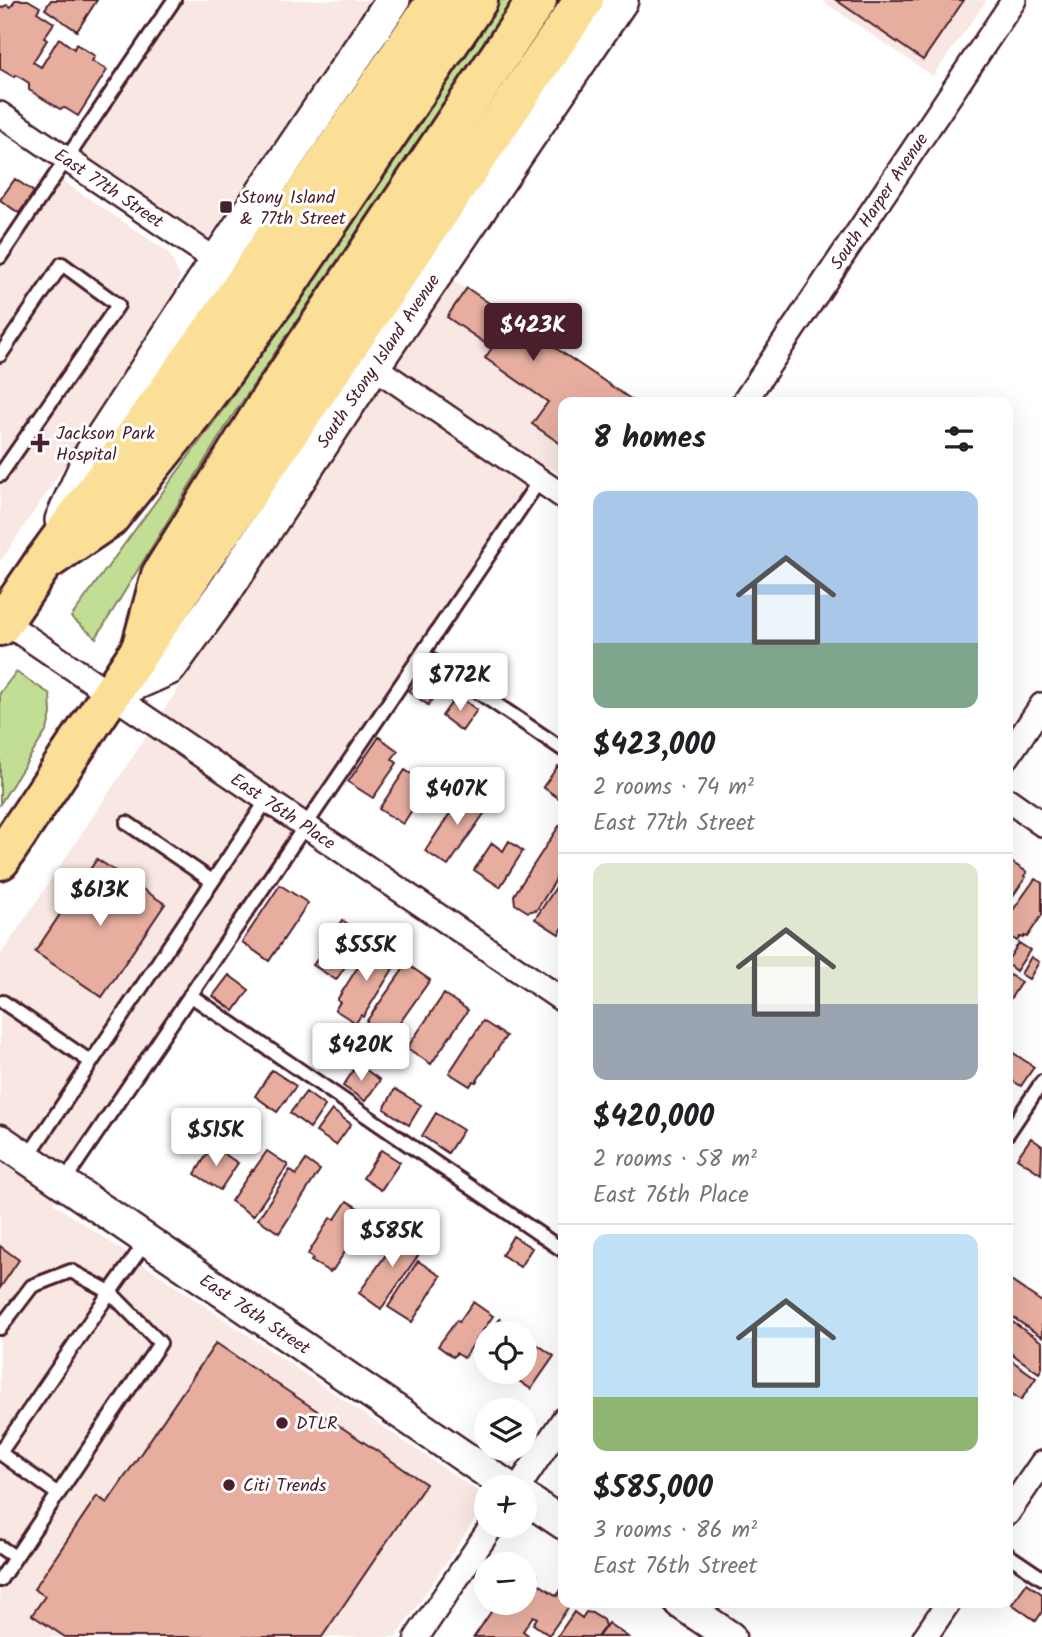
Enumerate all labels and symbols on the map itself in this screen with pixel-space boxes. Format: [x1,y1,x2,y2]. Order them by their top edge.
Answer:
street label: South Harper Avenue [824,128,937,276]
street label: East 77th Street [47,142,170,237]
place label: Stony Island & 77th Street [240,184,347,234]
marker: Stony Island & 77th Street [218,199,234,215]
street label: South Stony Island Avenue [310,269,449,455]
pin: $423K [484,304,582,363]
place label: Jackson Park Hospital [56,420,155,470]
marker: Jackson Park Hospital [30,433,50,453]
pin: $772K [411,654,509,713]
street label: East 76th Place [224,766,341,858]
pin: $407K [408,768,506,827]
pin: $613K [51,869,149,928]
pin: $555K [317,923,415,983]
pin: $420K [312,1024,410,1083]
pin: $515K [167,1108,265,1168]
pin: $585K [343,1210,441,1269]
street label: East 76th Street [193,1267,316,1364]
place label: DTLR [296,1410,338,1439]
marker: DTLR [274,1415,290,1431]
place label: Citi Trends [243,1472,327,1501]
marker: Citi Trends [221,1477,237,1493]

